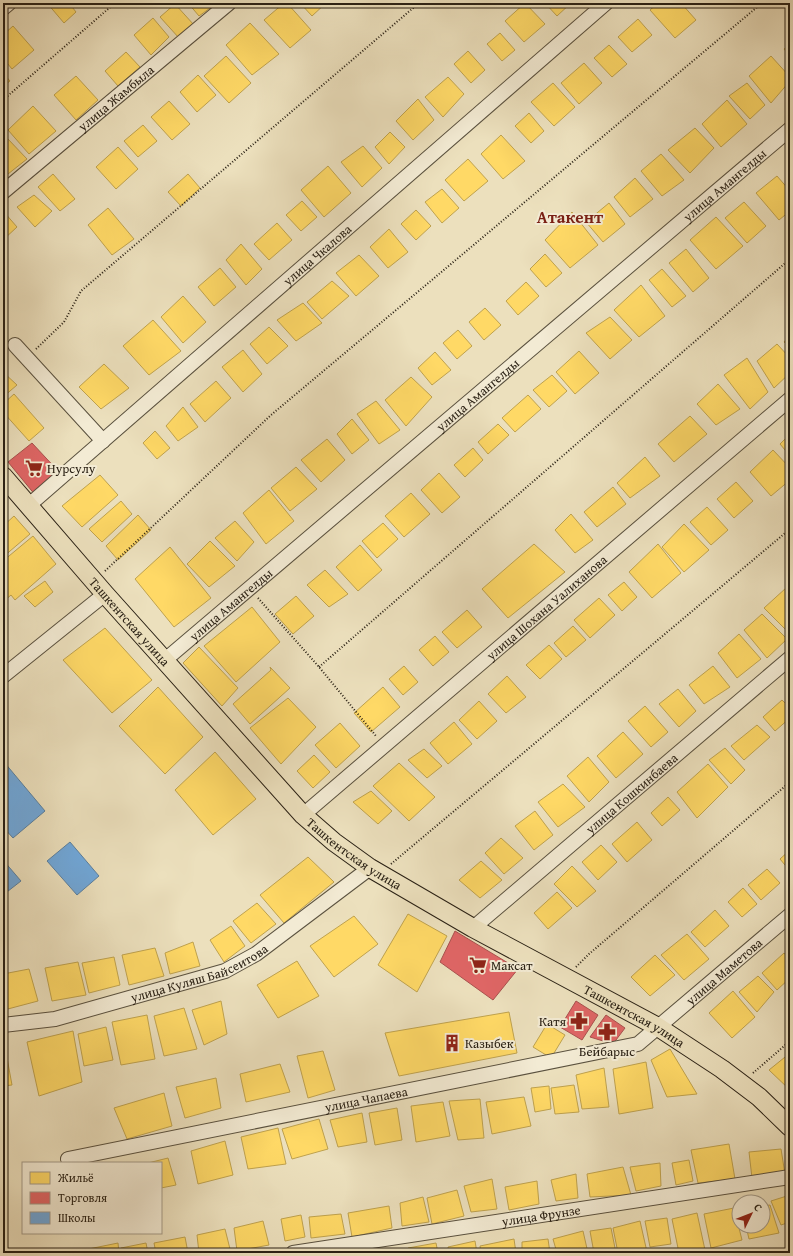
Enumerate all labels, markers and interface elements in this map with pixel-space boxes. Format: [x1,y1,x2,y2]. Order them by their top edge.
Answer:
street label: улица Жамбыла [73,60,159,136]
street label: улица Амангелды [678,144,770,226]
district label: Атакент [537,204,604,229]
street label: улица Чкалова [278,219,356,290]
street label: улица Амангелды [431,354,523,436]
supermarket icon: Нурсулу [24,458,44,478]
place label: Нурсулу [47,459,96,478]
street label: улица Шохана Уалиханова [481,550,611,665]
street label: улица Амангелды [184,563,276,646]
street label: Ташкентская улица [85,573,175,671]
street label: улица Кошкинбаева [580,748,682,839]
street label: Ташкентская улица [302,813,406,894]
street label: улица Маметова [681,933,767,1010]
street label: улица Куляш Байсеитова [127,938,272,1007]
supermarket icon: Максат [468,955,488,975]
place label: Максат [491,956,533,975]
street label: Ташкентская улица [580,979,689,1052]
pharmacy icon: Катя [569,1011,589,1031]
place label: Катя [539,1012,566,1031]
pharmacy icon: Бейбарыс [597,1022,617,1042]
building icon: Казыбек [442,1033,462,1053]
place label: Казыбек [465,1034,514,1053]
place label: Бейбарыс [579,1042,635,1061]
street label: улица Чапаева [322,1081,410,1117]
legend [22,1162,162,1234]
text: Жильё [57,1169,94,1186]
text: Торговля [58,1189,107,1206]
north arrow [731,1194,771,1234]
text: С [750,1199,766,1215]
street label: улица Фрунзе [499,1200,582,1231]
text: Школы [58,1209,96,1226]

